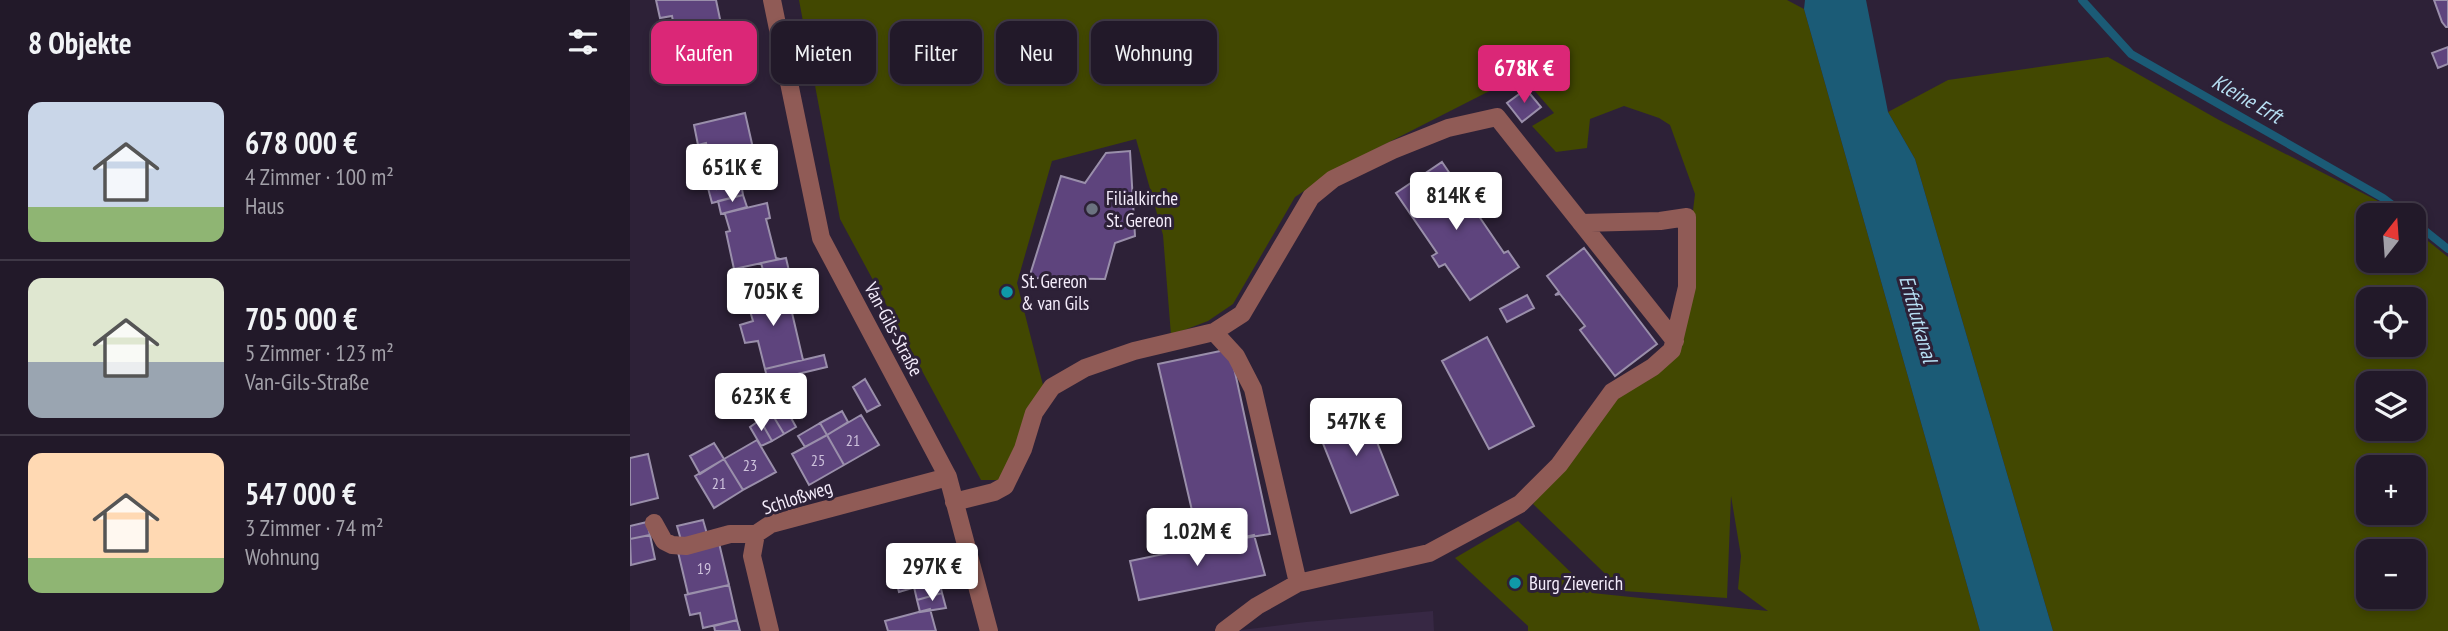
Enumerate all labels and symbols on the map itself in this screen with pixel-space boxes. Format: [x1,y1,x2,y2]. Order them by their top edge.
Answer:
pin: 678K € [1467,46,1581,105]
water label: Kleine Erft [2207,68,2289,130]
pin: 651K € [675,144,789,204]
pin: 814K € [1399,173,1513,232]
place label: Filialkirche St. Gereon [1106,186,1178,232]
marker: Filialkirche St. Gereon [1084,201,1100,217]
north arrow [2356,203,2426,273]
pin: 705K € [716,268,830,328]
place label: St. Gereon & van Gils [1021,269,1089,315]
water label: Erftflutkanal [1893,272,1944,368]
street label: Van-Gils-Straße [859,277,929,380]
marker: St. Gereon & van Gils [999,284,1015,300]
pin: 623K € [704,374,818,433]
pin: 547K € [1299,398,1413,458]
house number: 21 [846,430,860,450]
house number: 25 [811,450,825,470]
house number: 23 [743,455,757,475]
house number: 21 [712,473,726,493]
street label: Schloßweg [759,474,835,520]
pin: 1.02M € [1132,508,1262,568]
pin: 297K € [875,544,989,603]
house number: 19 [697,558,711,578]
place label: Burg Zieverich [1529,571,1623,595]
marker: Burg Zieverich [1507,575,1523,591]

